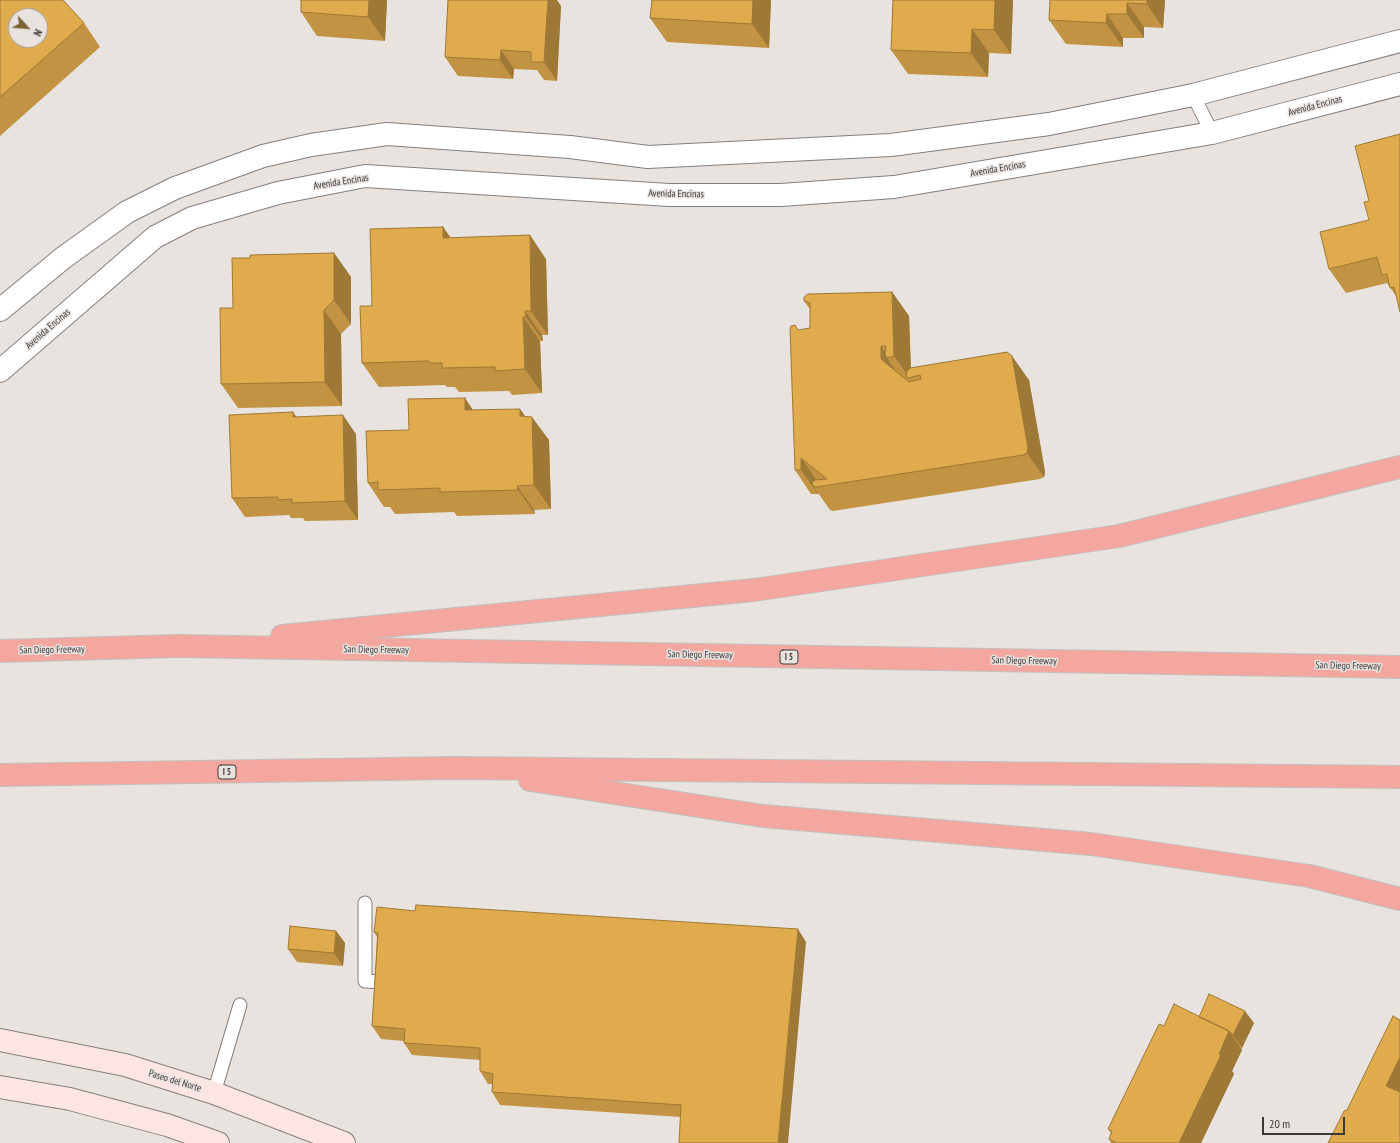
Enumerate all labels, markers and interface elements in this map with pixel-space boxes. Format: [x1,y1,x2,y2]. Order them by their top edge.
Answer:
north arrow [8,8,48,48]
text: N [30,27,45,39]
street label: Avenida Encinas [1287,93,1343,119]
street label: Avenida Encinas [970,158,1026,180]
street label: Avenida Encinas [313,172,369,192]
street label: Avenida Encinas [648,188,704,200]
street label: Avenida Encinas [23,306,73,352]
street label: San Diego Freeway [19,643,85,657]
street label: San Diego Freeway [343,643,409,657]
street label: San Diego Freeway [667,648,733,662]
road number: I 5 [780,650,798,664]
street label: San Diego Freeway [991,654,1057,668]
street label: San Diego Freeway [1315,659,1381,673]
road number: I 5 [218,765,236,779]
street label: Paseo del Norte [147,1067,203,1095]
scale bar [1264,1109,1347,1135]
text: 20 m [1269,1116,1290,1131]

